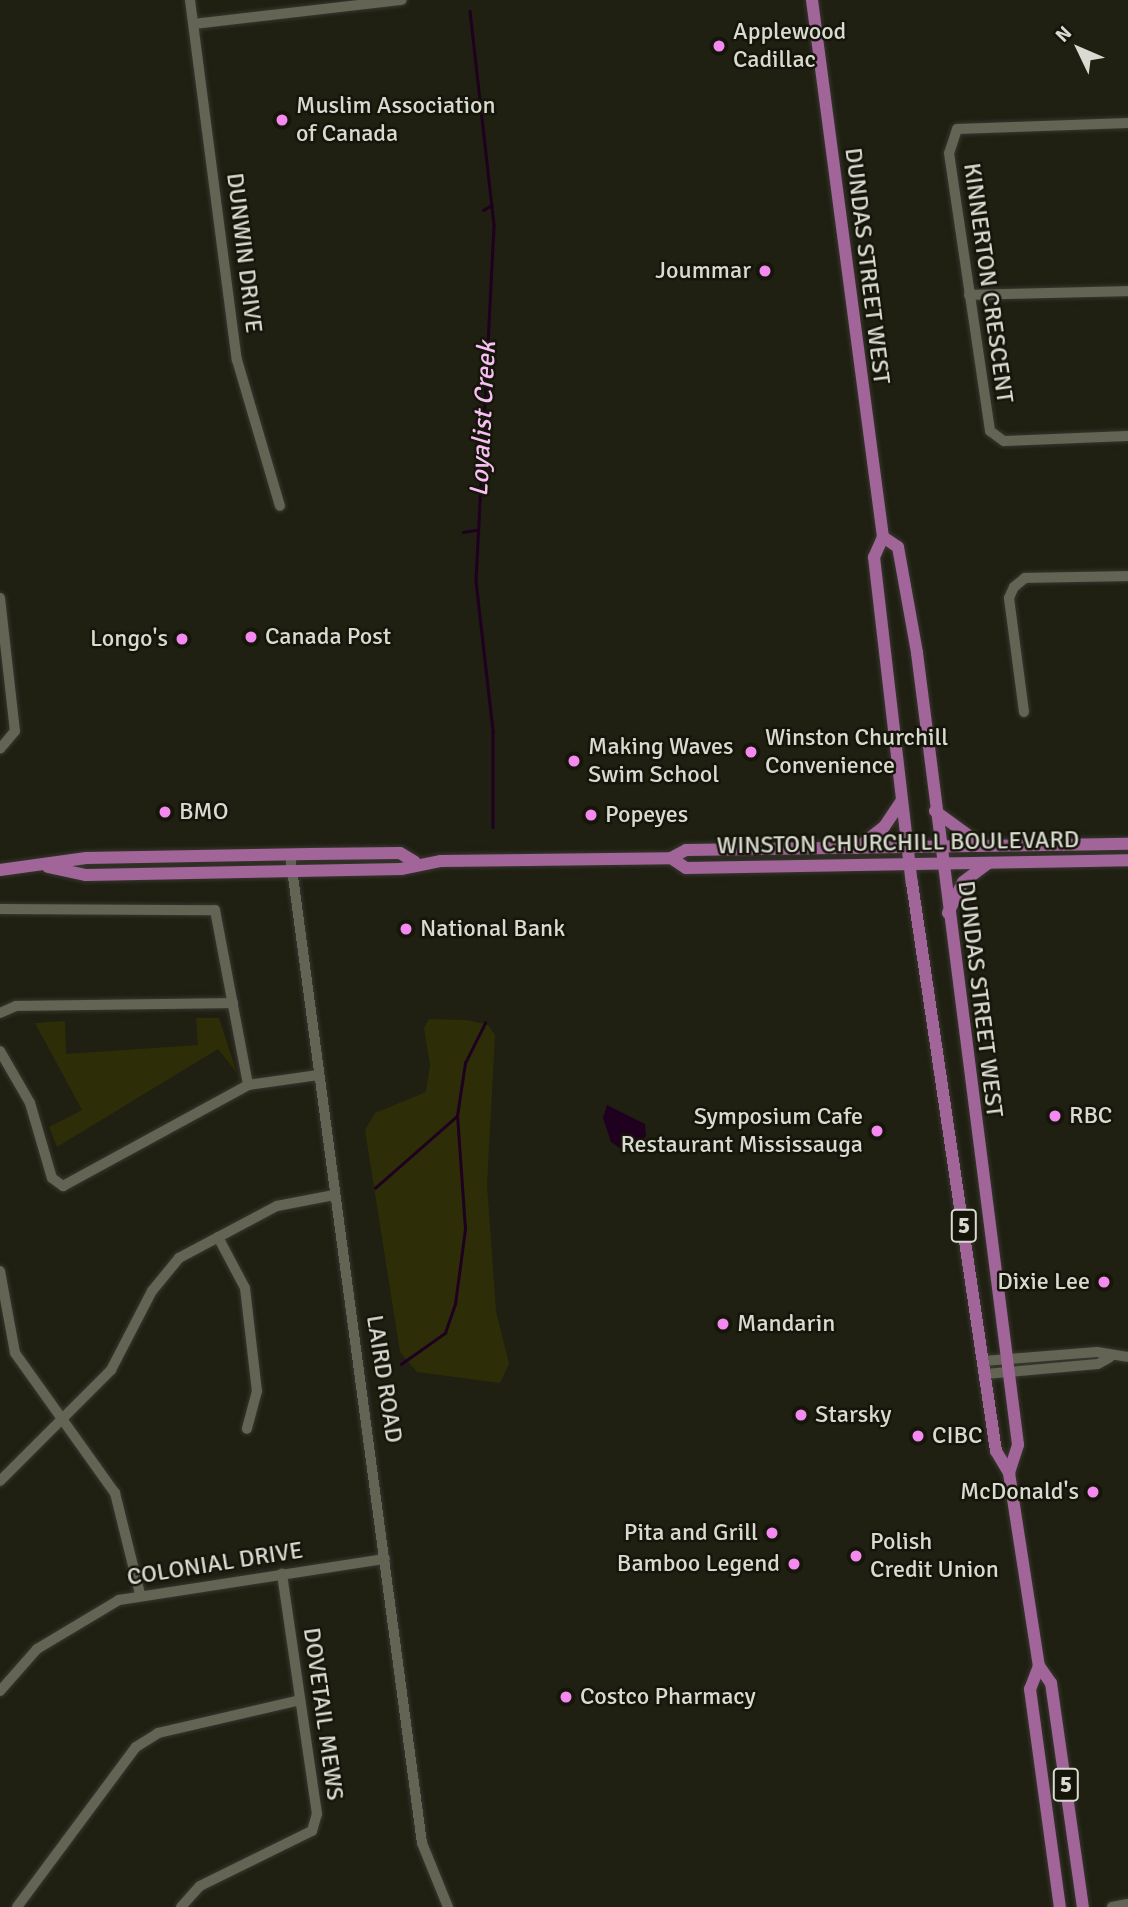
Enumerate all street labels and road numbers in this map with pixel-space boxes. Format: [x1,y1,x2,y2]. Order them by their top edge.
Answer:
street label: DUNDAS STREET WEST [838,146,896,386]
street label: KINNERTON CRESCENT [957,161,1019,405]
street label: DUNWIN DRIVE [220,171,268,335]
street label: WINSTON CHURCHILL BOULEVARD [716,825,1080,861]
street label: DUNDAS STREET WEST [951,879,1009,1119]
road number: 5 [950,1206,978,1246]
street label: LAIRD ROAD [360,1313,408,1445]
street label: COLONIAL DRIVE [125,1536,305,1592]
street label: DOVETAIL MEWS [297,1626,349,1802]
road number: 5 [1052,1766,1080,1804]

